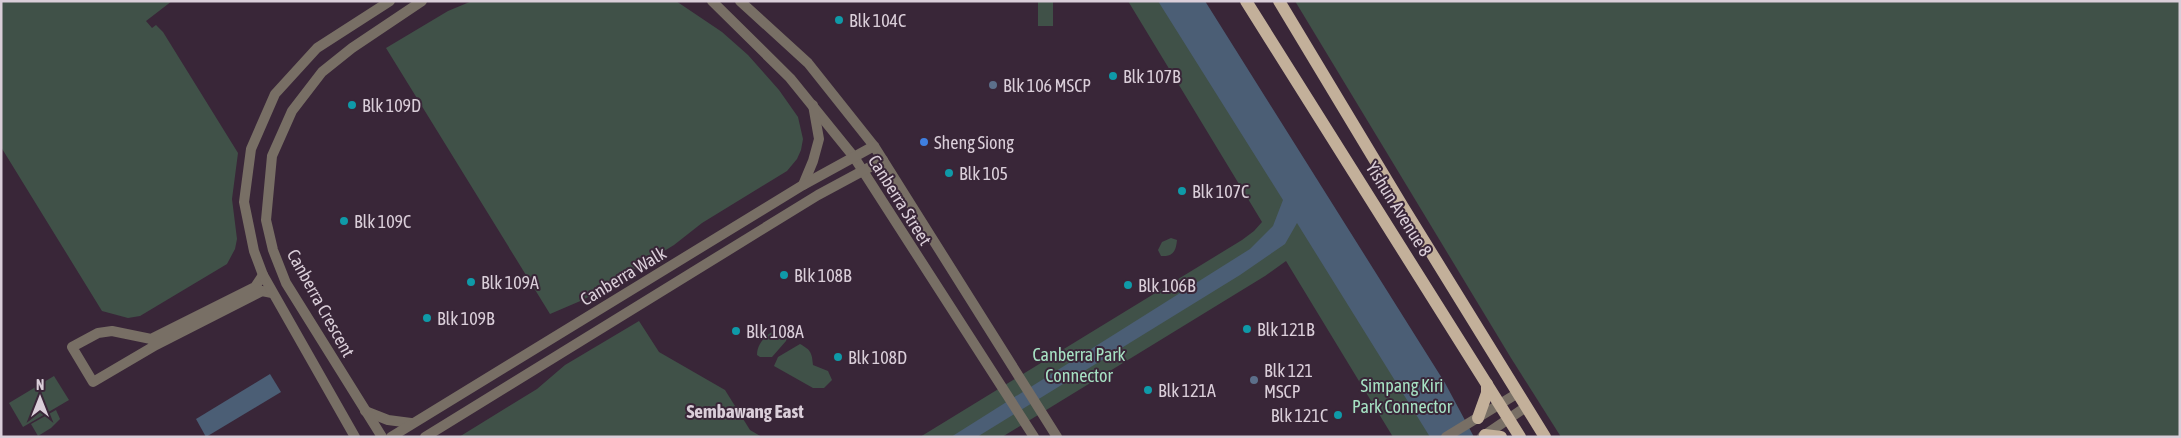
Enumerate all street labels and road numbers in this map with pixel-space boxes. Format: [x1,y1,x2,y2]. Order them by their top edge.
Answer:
street label: Canberra Street [864,151,936,249]
street label: Yishun Avenue 8 [1362,158,1436,260]
street label: Canberra Walk [576,242,670,310]
street label: Canberra Crescent [283,246,359,360]

